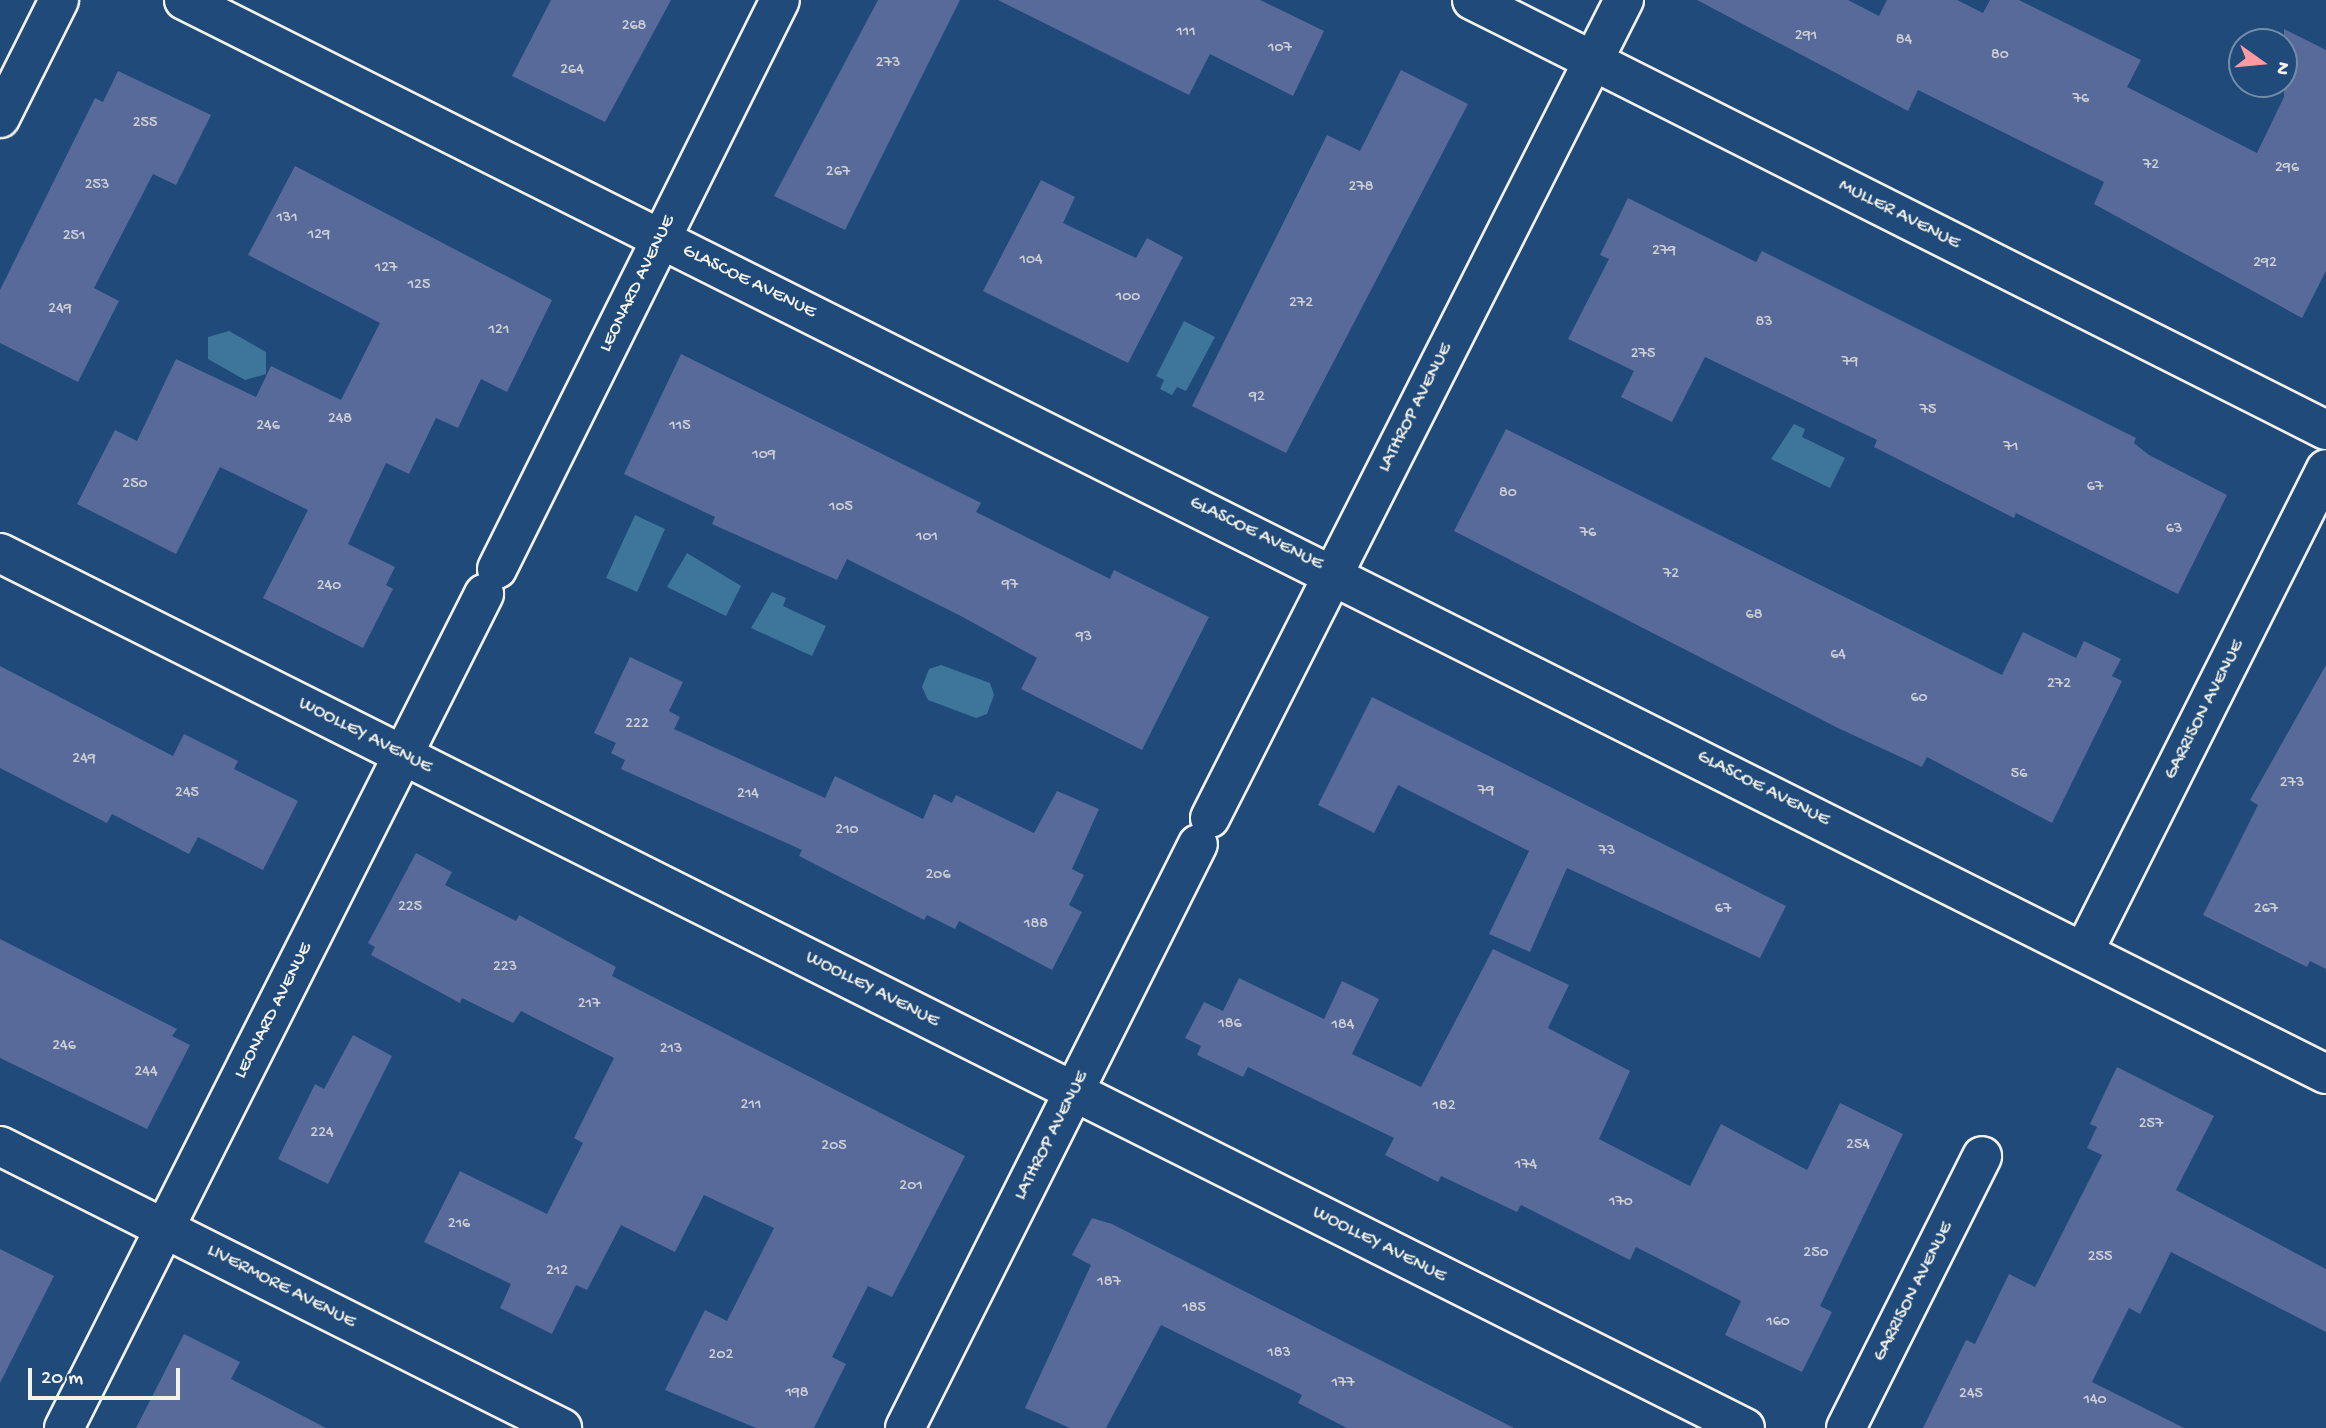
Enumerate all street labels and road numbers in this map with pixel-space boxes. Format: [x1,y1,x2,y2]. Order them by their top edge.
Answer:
street label: MULLER AVENUE [1834,175,1964,255]
street label: LEONARD AVENUE [595,212,681,356]
street label: GLASCOE AVENUE [678,240,820,324]
street label: LATHROP AVENUE [1374,340,1458,476]
street label: GLASCOE AVENUE [1185,492,1327,576]
street label: GARRISON AVENUE [2160,636,2250,784]
street label: WOOLLEY AVENUE [294,692,436,780]
street label: GLASCOE AVENUE [1693,746,1833,832]
street label: LEONARD AVENUE [230,939,318,1083]
street label: WOOLLEY AVENUE [801,946,943,1034]
street label: LATHROP AVENUE [1010,1068,1094,1204]
street label: WOOLLEY AVENUE [1308,1201,1450,1289]
street label: GARRISON AVENUE [1869,1218,1959,1366]
street label: LIVERMORE AVENUE [203,1240,359,1334]

